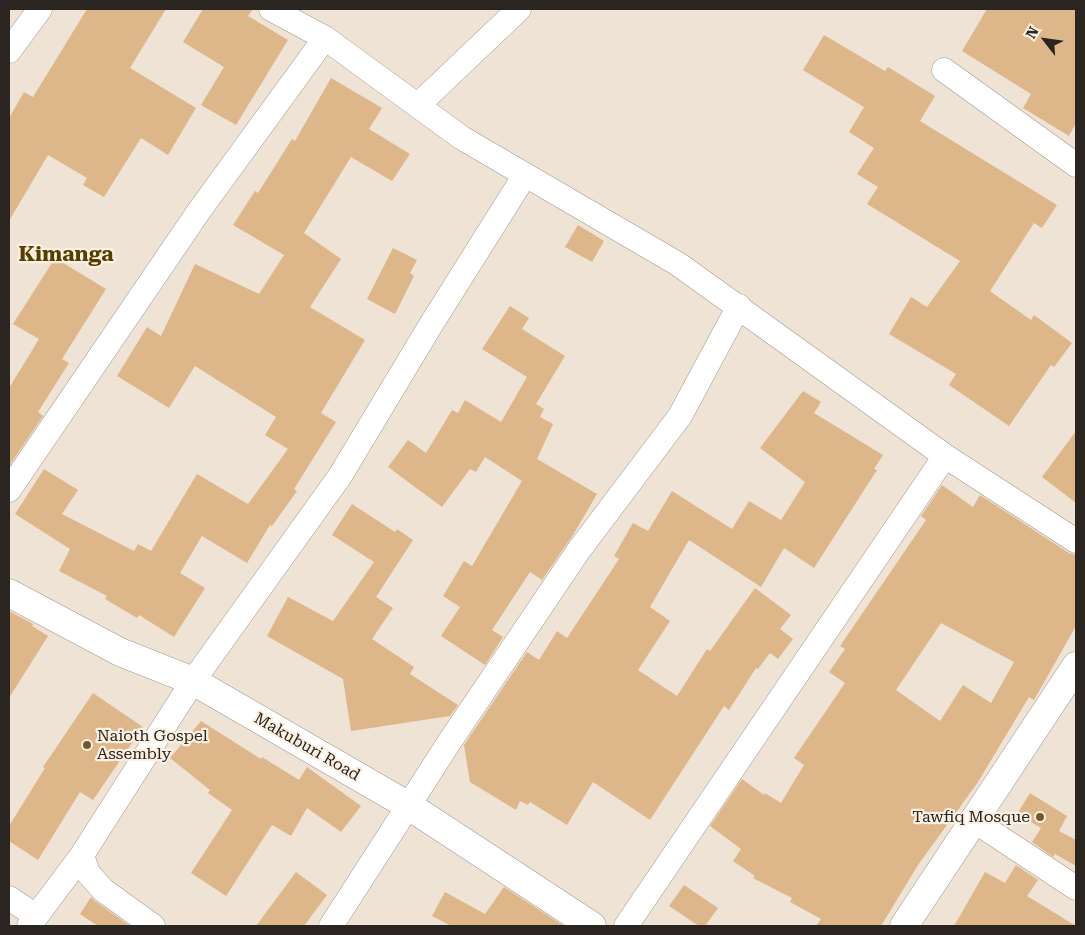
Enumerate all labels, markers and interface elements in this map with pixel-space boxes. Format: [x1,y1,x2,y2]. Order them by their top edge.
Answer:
north arrow [1020,15,1070,65]
text: N [1022,24,1042,41]
district label: Kimanga [18,242,114,268]
street label: Makuburi Road [251,709,363,785]
place label: Naioth Gospel Assembly [97,726,208,764]
marker: Naioth Gospel Assembly [81,739,93,751]
place label: Tawfiq Mosque [912,807,1030,827]
marker: Tawfiq Mosque [1034,811,1046,823]

